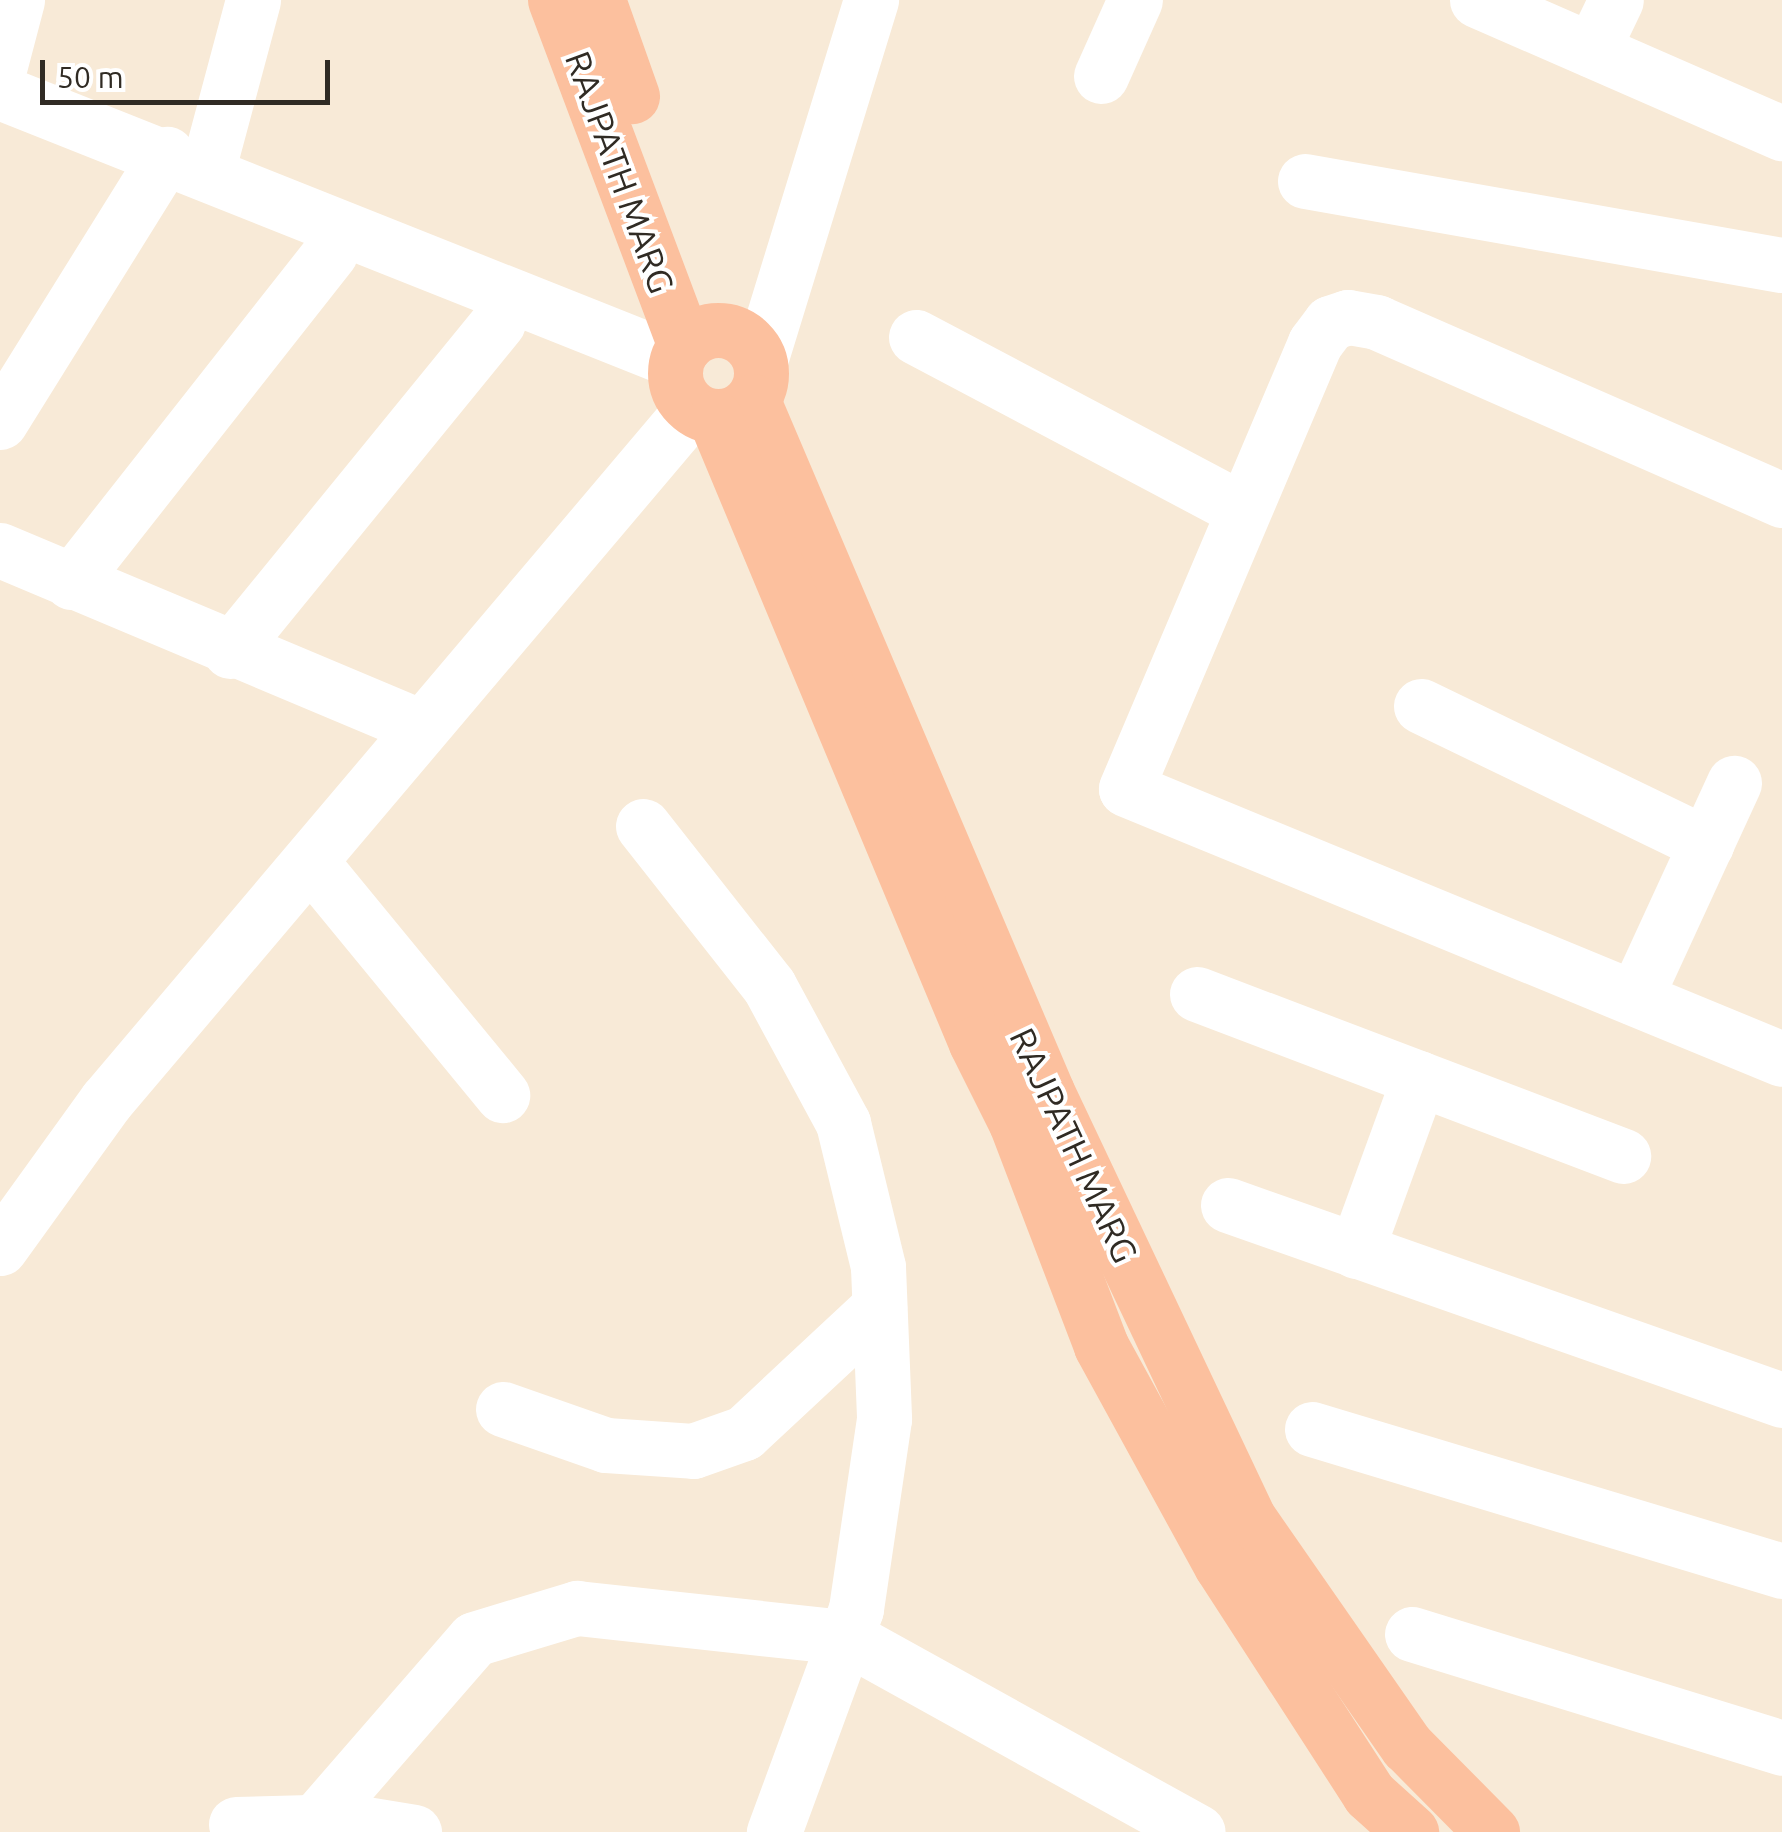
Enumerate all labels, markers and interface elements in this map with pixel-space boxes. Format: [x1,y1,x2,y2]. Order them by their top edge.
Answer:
scale bar [45,40,335,102]
street label: RAJPATH MARG [557,46,683,298]
text: 50 m [57,60,124,94]
street label: RAJPATH MARG [1001,1021,1147,1269]

